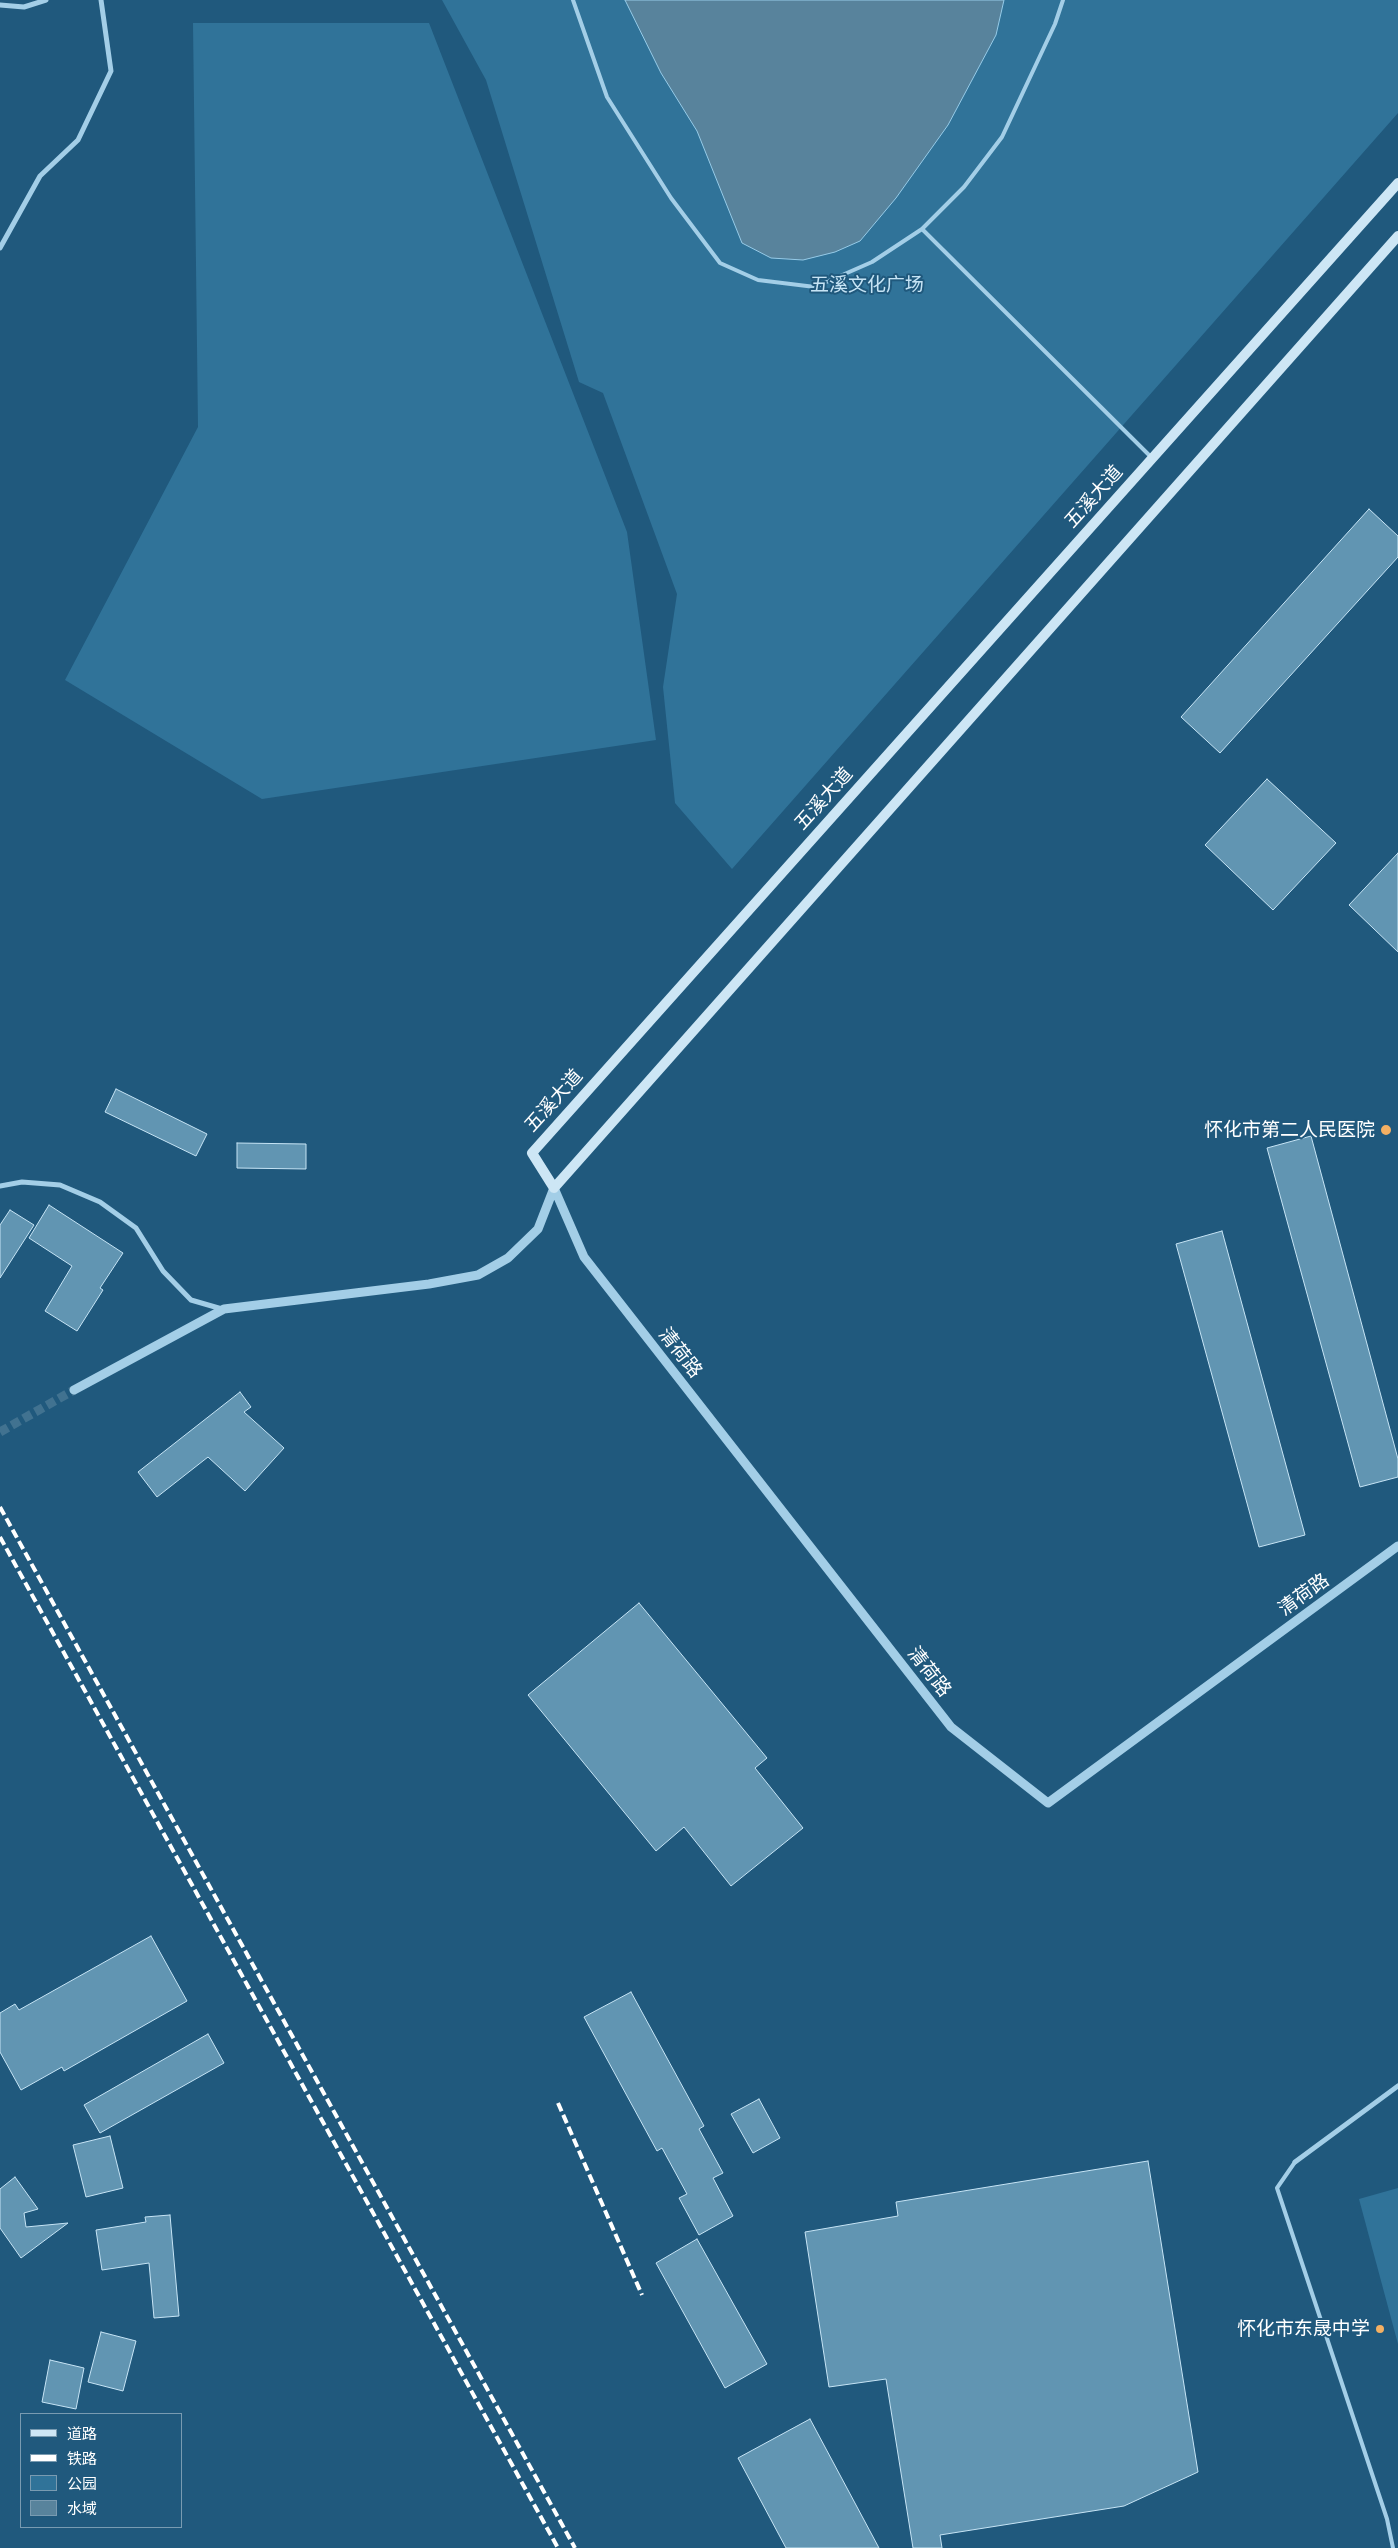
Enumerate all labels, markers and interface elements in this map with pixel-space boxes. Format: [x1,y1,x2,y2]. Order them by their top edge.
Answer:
park label: 五溪文化广场 [810,274,924,296]
street label: 五溪大道 [1060,461,1128,533]
street label: 五溪大道 [790,763,858,835]
street label: 五溪大道 [520,1065,588,1137]
place label: 怀化市第二人民医院 [1204,1119,1375,1141]
marker: 怀化市第二人民医院 [1379,1123,1393,1137]
street label: 清荷路 [653,1324,707,1382]
street label: 清荷路 [1274,1569,1334,1621]
street label: 清荷路 [902,1643,956,1701]
place label: 怀化市东晟中学 [1237,2318,1370,2340]
marker: 怀化市东晟中学 [1374,2323,1386,2335]
legend [20,2413,182,2528]
text: 道路 [67,2425,97,2443]
text: 铁路 [67,2450,97,2468]
text: 公园 [67,2475,97,2493]
text: 水域 [67,2500,97,2518]

